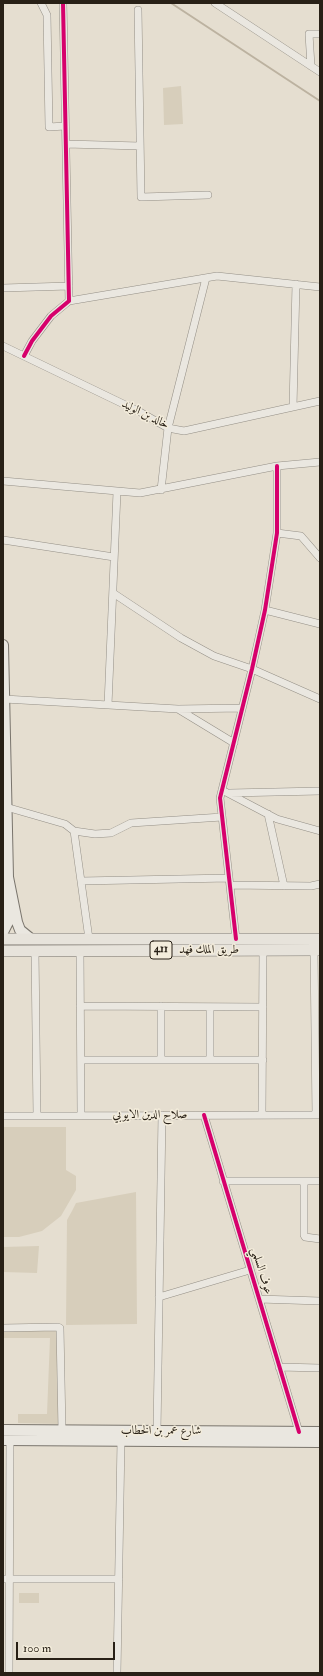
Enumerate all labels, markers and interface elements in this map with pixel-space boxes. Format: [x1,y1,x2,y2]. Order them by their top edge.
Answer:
street label: خالد بن الوليد [119,397,171,433]
road number: 411 [150,941,172,959]
street label: طريق الملك فهد [179,943,239,957]
street label: صلاح الدين الايوبي [113,1108,187,1122]
street label: عوف السلمي [247,1246,275,1296]
street label: شارع عمر بن الخطاب [121,1424,201,1438]
scale bar [18,1634,117,1660]
text: 100 m [23,1641,51,1656]

